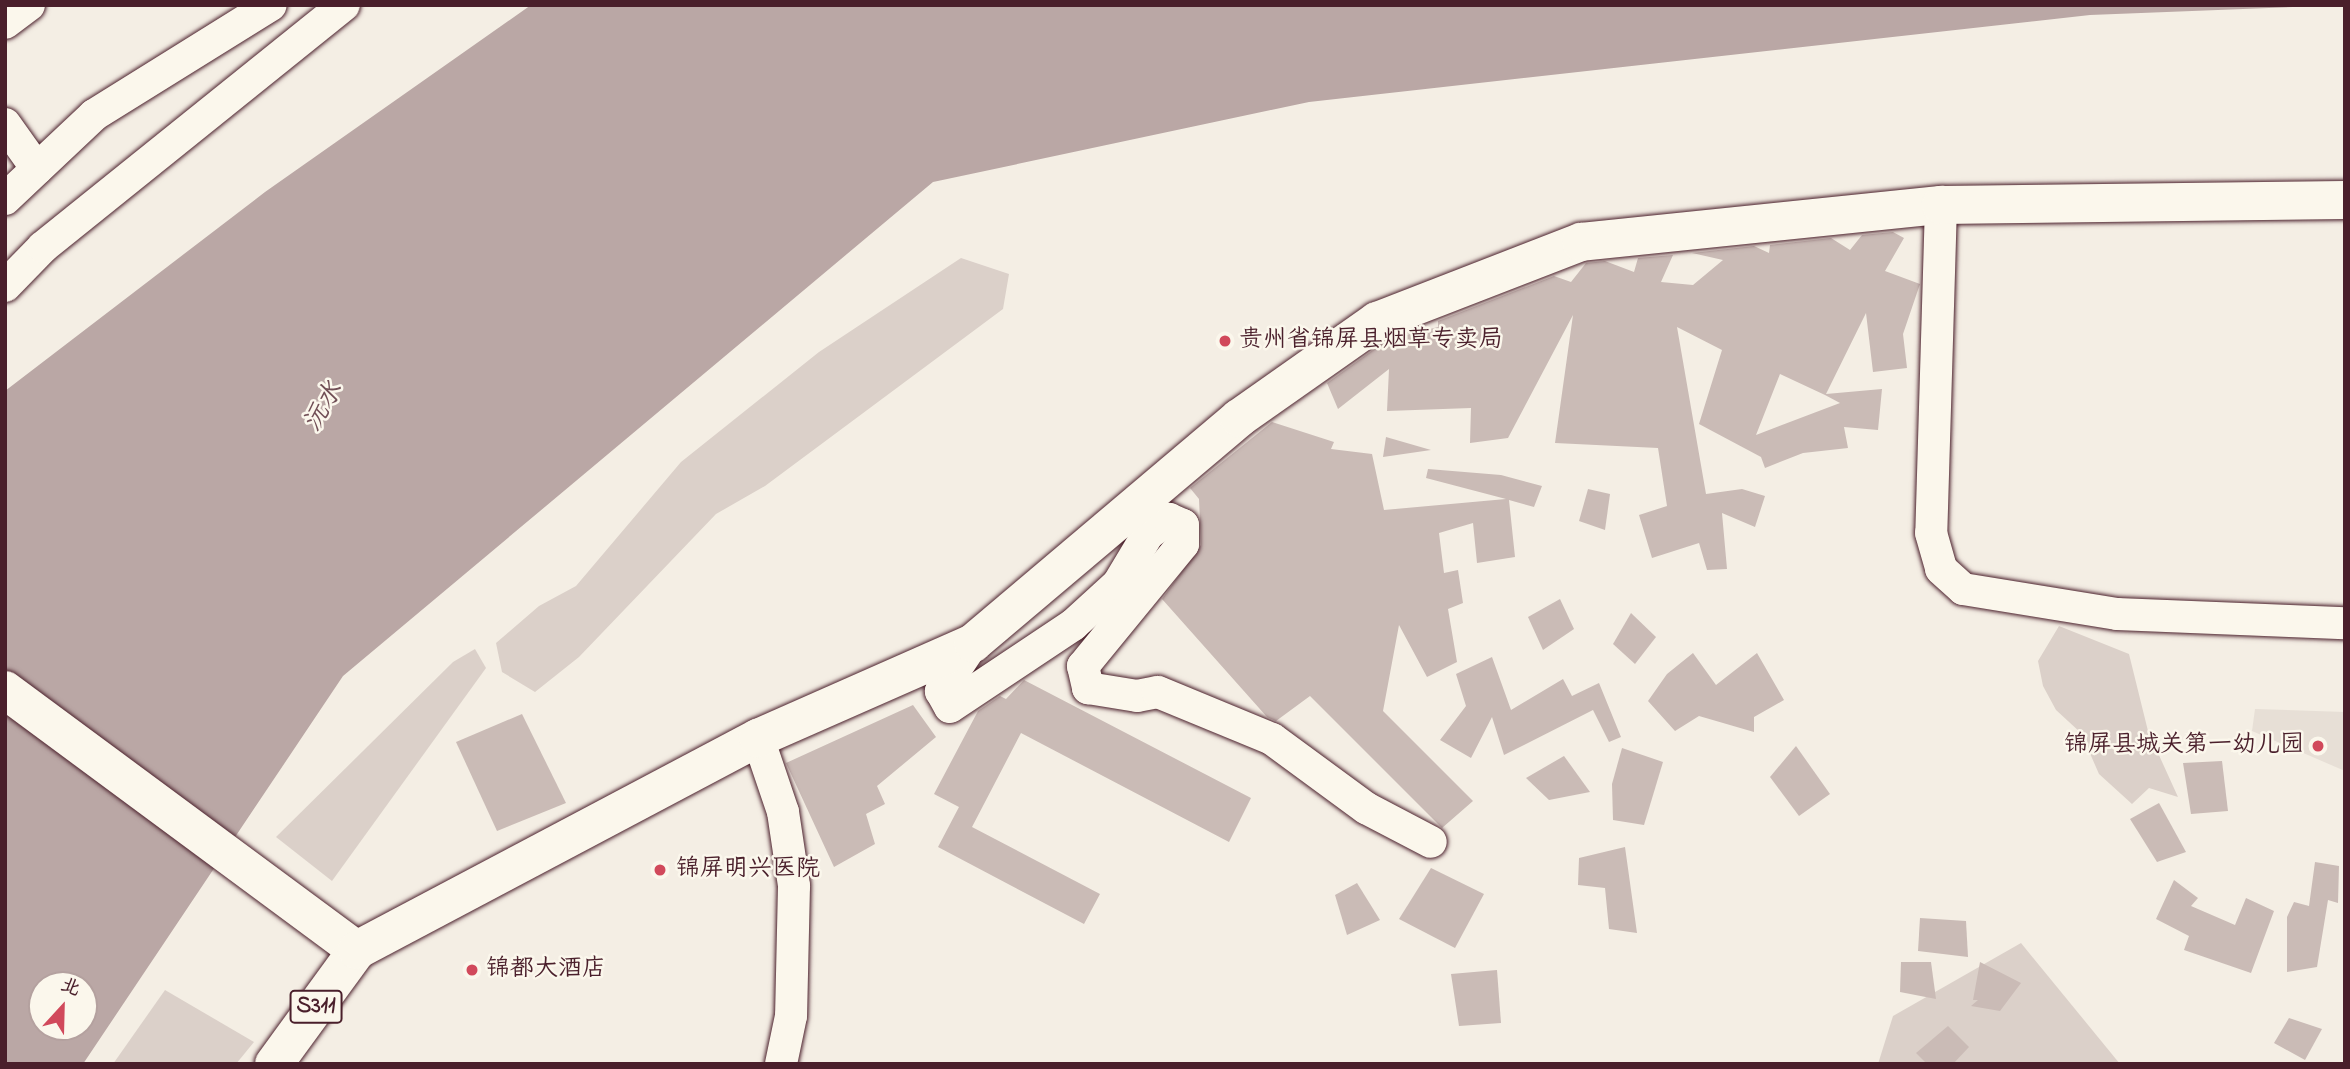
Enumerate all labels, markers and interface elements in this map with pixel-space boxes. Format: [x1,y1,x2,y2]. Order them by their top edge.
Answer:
place label: 贵州省锦屏县烟草专卖局 [1239,327,1503,355]
marker: 贵州省锦屏县烟草专卖局 [1217,333,1233,349]
water label: 沅水 [298,378,352,438]
place label: 锦屏县城关第一幼儿园 [2064,732,2304,760]
marker: 锦屏县城关第一幼儿园 [2310,738,2326,754]
place label: 锦屏明兴医院 [676,856,820,884]
marker: 锦屏明兴医院 [650,860,670,880]
place label: 锦都大酒店 [486,956,606,984]
marker: 锦都大酒店 [464,962,480,978]
north arrow [28,971,98,1041]
text: 北 [56,972,84,1004]
road number: S311 [288,988,344,1026]

